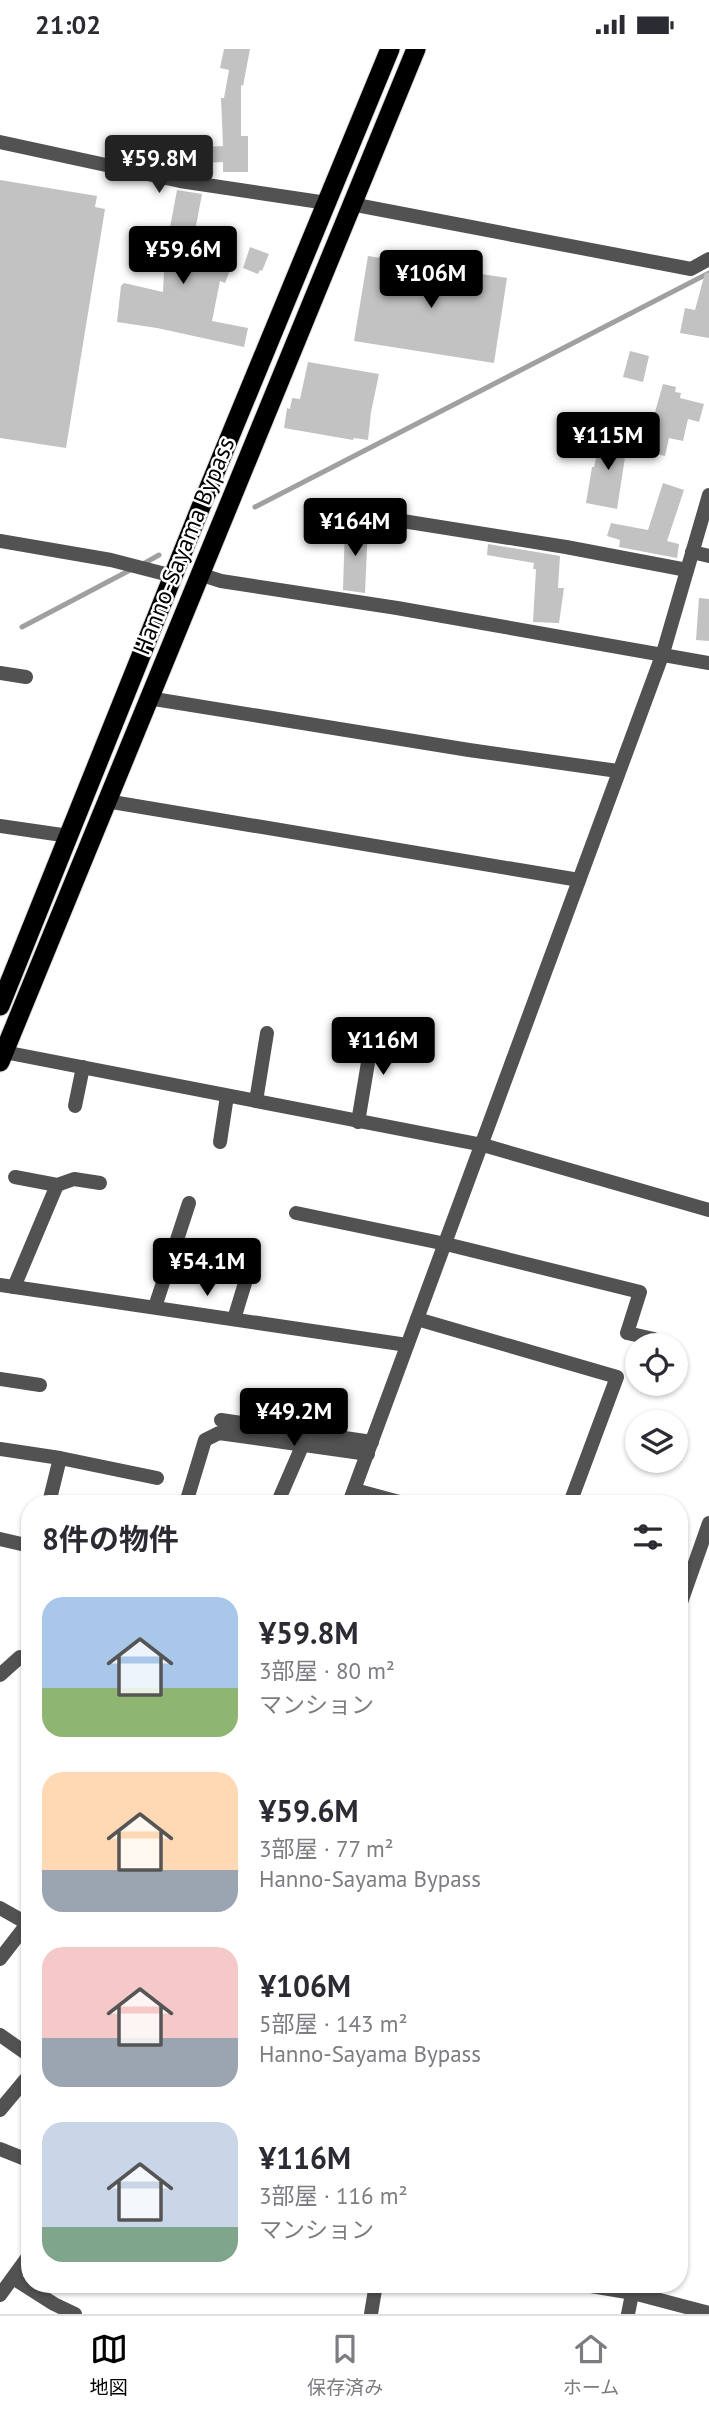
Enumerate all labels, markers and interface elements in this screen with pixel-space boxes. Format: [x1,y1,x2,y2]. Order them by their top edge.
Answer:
text: 21:02 [35,8,101,41]
pin: ¥59.8M [102,135,216,195]
text: ¥59.8M [121,143,197,172]
pin: ¥59.6M [126,226,240,286]
text: ¥59.6M [145,234,221,263]
pin: ¥106M [382,251,480,310]
text: ¥106M [396,258,466,287]
pin: ¥115M [559,413,657,472]
text: ¥115M [573,420,643,449]
street label: Hanno-Sayama Bypass [126,433,241,659]
pin: ¥164M [306,498,404,558]
text: ¥164M [320,506,390,535]
pin: ¥116M [334,1017,432,1077]
text: ¥116M [348,1025,418,1054]
pin: ¥54.1M [150,1239,264,1298]
text: ¥54.1M [169,1246,245,1275]
map controls [625,1333,688,1473]
button: locate [625,1333,688,1396]
pin: ¥49.2M [237,1389,351,1448]
text: ¥49.2M [256,1396,332,1425]
button: layers [625,1410,688,1473]
icon: filters [629,1518,667,1556]
text: 8件の物件 [42,1519,179,1558]
text: ¥59.8M [259,1613,358,1652]
icon: home [98,1625,182,1709]
text: 3部屋 · 80 m² [259,1656,395,1685]
text: マンション [259,1690,374,1719]
text: ¥59.6M [259,1791,358,1830]
icon: home [98,1800,182,1884]
text: 3部屋 · 77 m² [259,1834,394,1863]
text: Hanno-Sayama Bypass [259,1864,481,1893]
text: ¥106M [259,1966,351,2005]
icon: home [98,1975,182,2059]
text: 5部屋 · 143 m² [259,2009,407,2038]
text: Hanno-Sayama Bypass [259,2039,481,2068]
text: ¥116M [259,2138,351,2177]
icon: home [98,2150,182,2234]
text: 3部屋 · 116 m² [259,2181,407,2210]
text: マンション [259,2215,374,2244]
tab: 地図 [90,2330,128,2399]
tab: 保存済み [307,2330,383,2399]
tab: ホーム [563,2330,619,2399]

